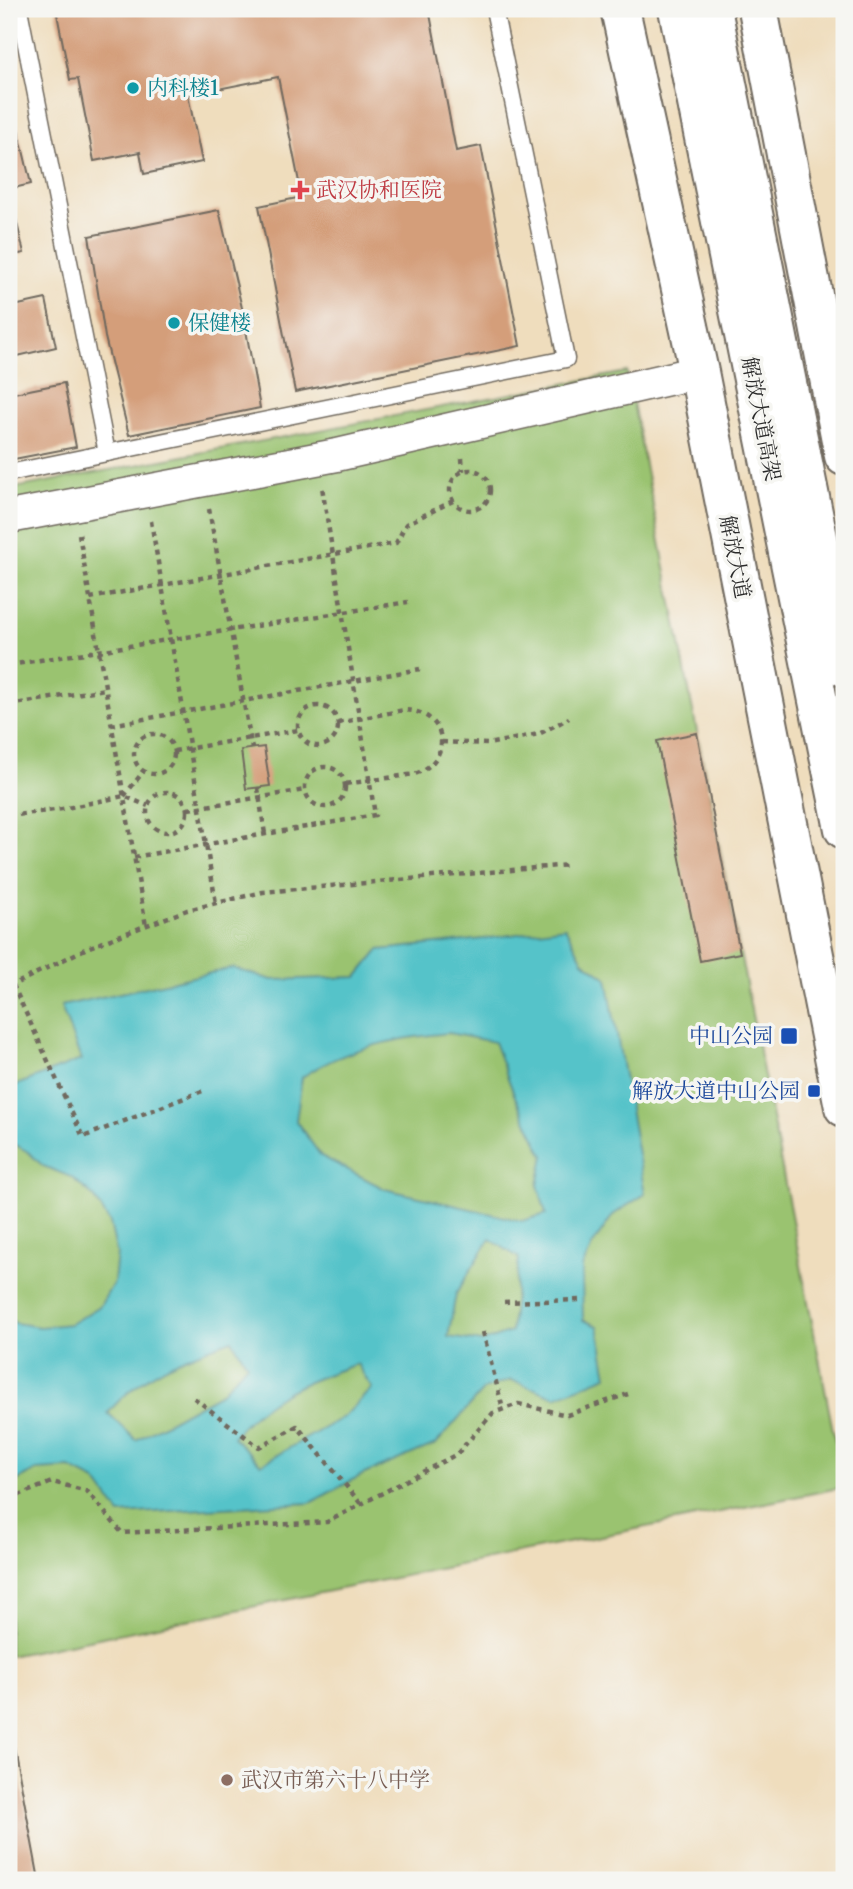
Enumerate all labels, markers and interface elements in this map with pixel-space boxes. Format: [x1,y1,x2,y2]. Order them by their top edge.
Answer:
place label: 内科楼1 [147,75,219,100]
marker: 内科楼1 [125,80,141,96]
place label: 武汉协和医院 [316,177,442,202]
marker: 武汉协和医院 [290,180,310,200]
place label: 保健楼 [188,310,251,335]
marker: 保健楼 [166,315,182,331]
street label: 解放大道高架 [737,355,786,483]
street label: 解放大道 [715,513,756,601]
place label: 中山公园 [689,1023,773,1048]
marker: 中山公园 [779,1026,799,1046]
place label: 解放大道中山公园 [632,1078,800,1103]
marker: 解放大道中山公园 [806,1083,822,1099]
place label: 武汉市第六十八中学 [241,1767,430,1792]
marker: 武汉市第六十八中学 [219,1772,235,1788]

